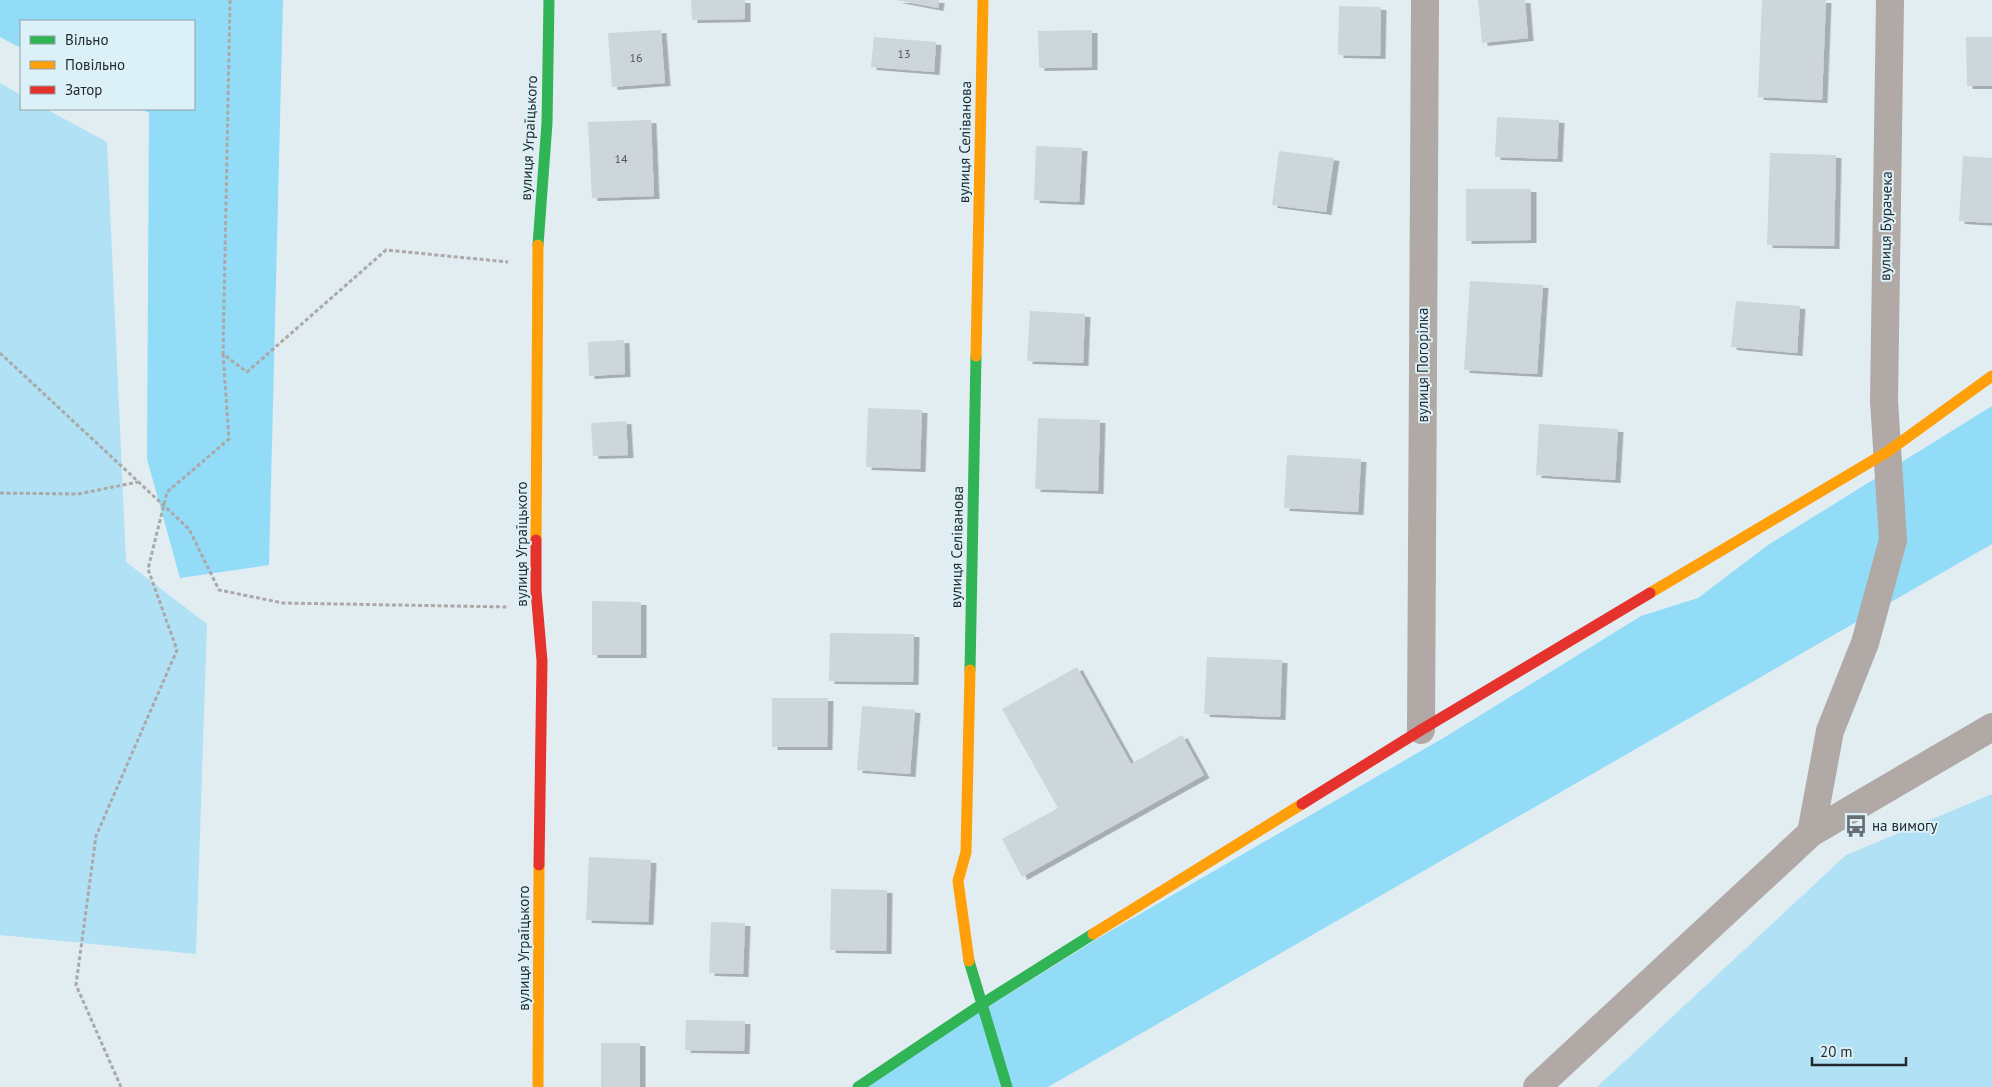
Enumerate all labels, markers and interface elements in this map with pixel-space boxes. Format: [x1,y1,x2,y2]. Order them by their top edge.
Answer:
legend [20,20,195,110]
text: Вільно [65,30,108,49]
house number: 13 [897,46,911,61]
house number: 16 [629,50,643,65]
text: Повільно [65,55,125,74]
street label: вулиця Уграїцького [516,75,541,201]
text: Затор [65,80,102,99]
street label: вулиця Селіванова [954,81,975,203]
house number: 14 [614,151,628,166]
street label: вулиця Бурачека [1875,171,1896,281]
street label: вулиця Погорілка [1413,308,1432,422]
street label: вулиця Уграїцького [512,481,531,607]
street label: вулиця Селіванова [946,486,967,608]
bus stop icon: на вимогу [1843,813,1869,839]
place label: на вимогу [1872,816,1937,835]
street label: вулиця Уграїцького [514,885,533,1011]
scale bar [1812,1034,1906,1066]
text: 20 m [1820,1042,1853,1061]

